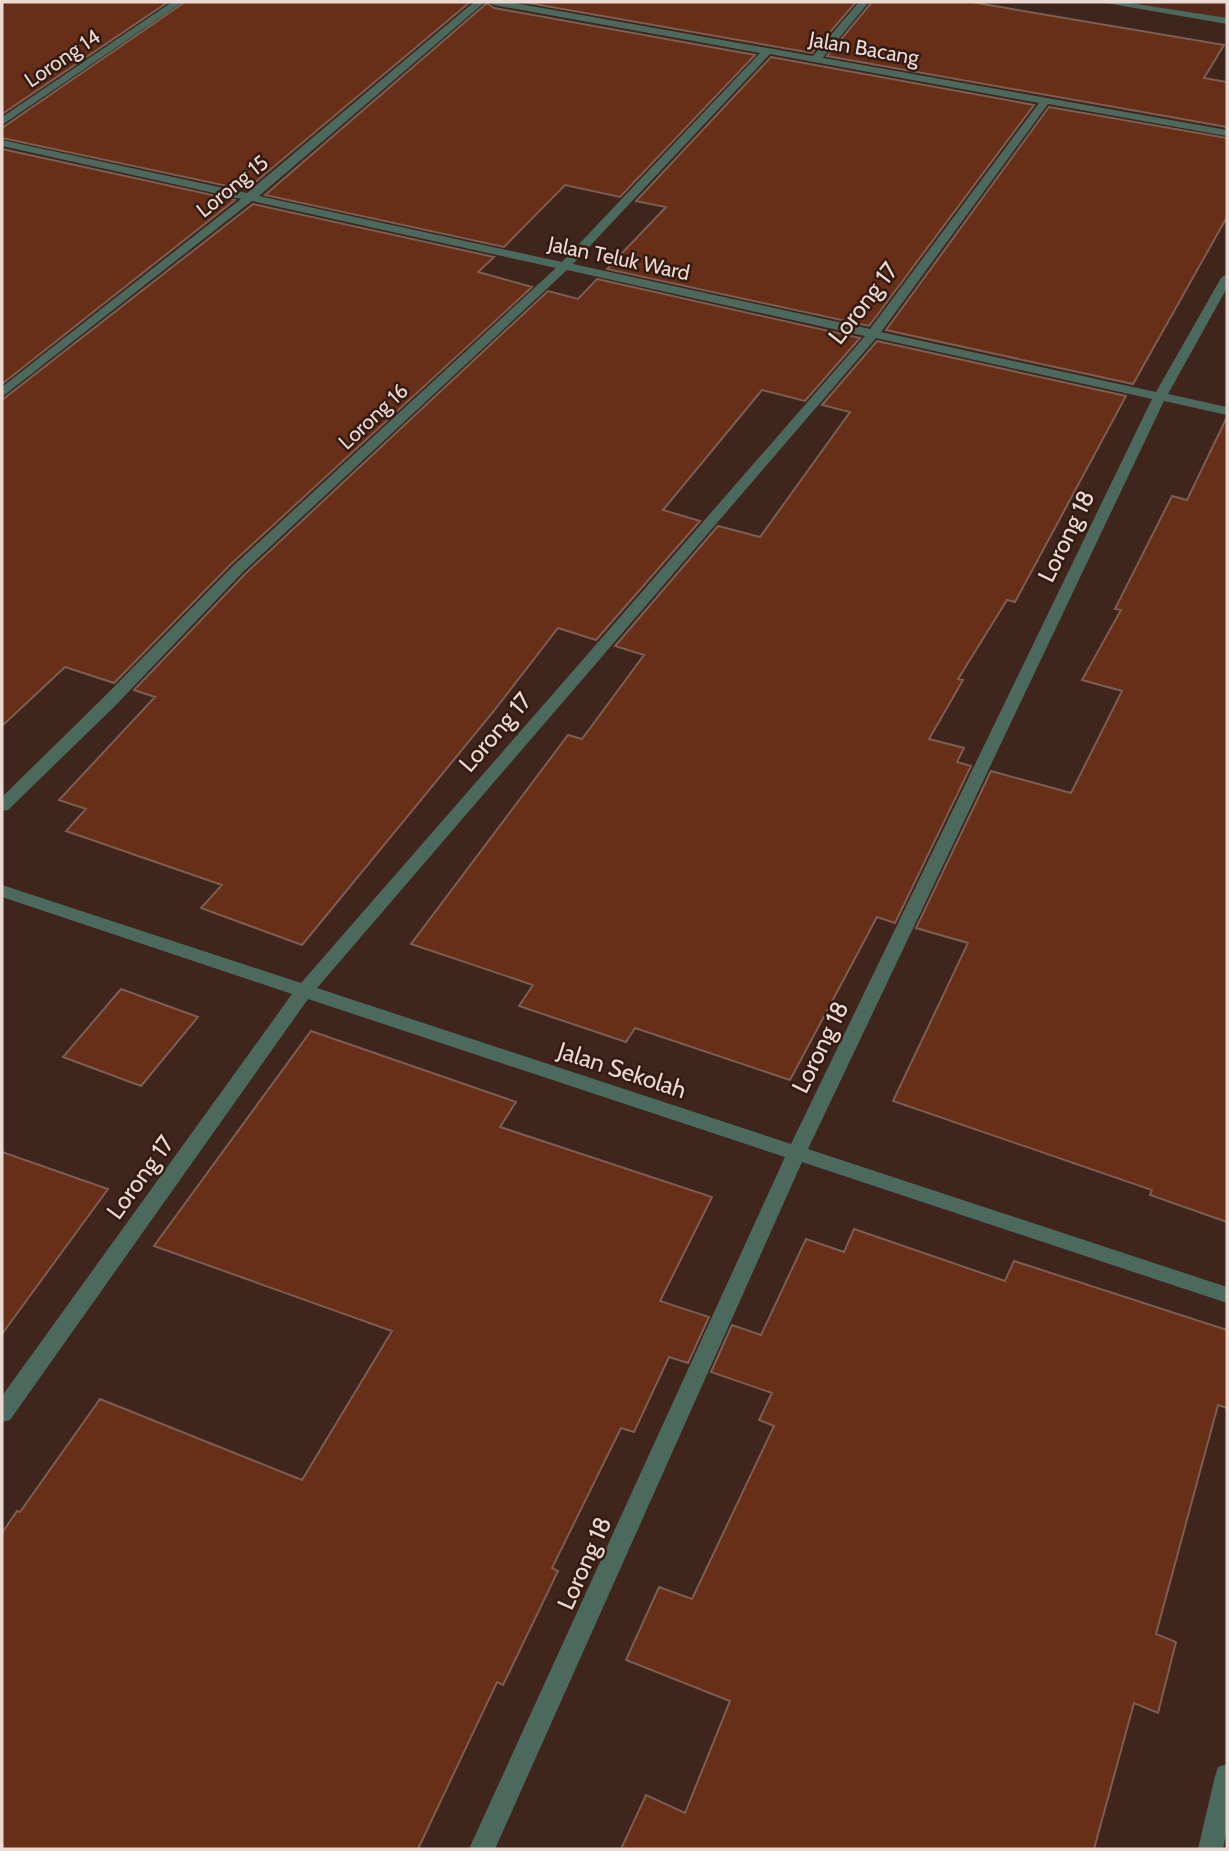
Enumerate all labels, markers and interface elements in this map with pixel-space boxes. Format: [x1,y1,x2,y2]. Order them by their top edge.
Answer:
street label: Lorong 14 [19,24,105,92]
street label: Jalan Bacang [806,26,921,70]
street label: Lorong 15 [191,150,273,222]
street label: Jalan Teluk Ward [545,231,692,285]
street label: Lorong 17 [822,256,904,350]
street label: Lorong 16 [333,378,413,454]
street label: Lorong 18 [1031,485,1101,587]
street label: Lorong 17 [453,686,537,778]
street label: Lorong 18 [785,996,855,1098]
street label: Jalan Sekolah [553,1035,690,1104]
street label: Lorong 17 [100,1130,180,1224]
street label: Lorong 18 [551,1512,617,1614]

